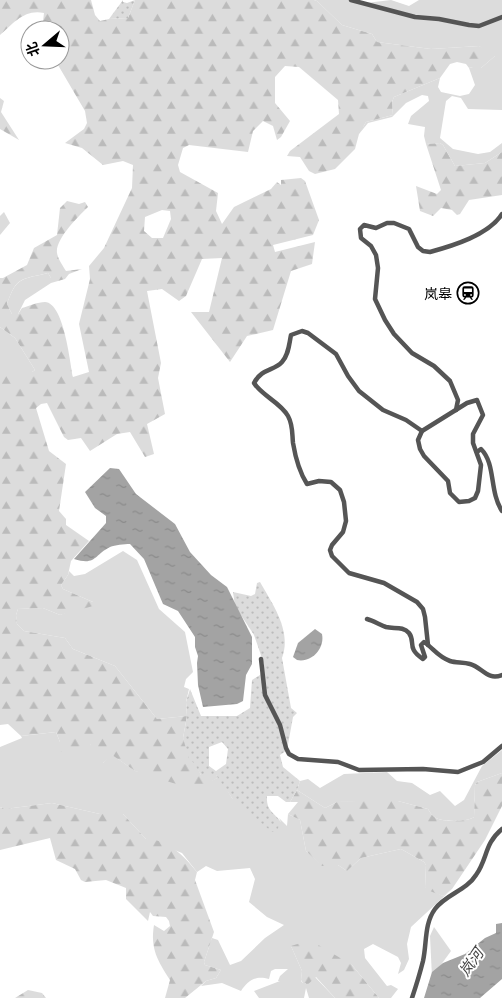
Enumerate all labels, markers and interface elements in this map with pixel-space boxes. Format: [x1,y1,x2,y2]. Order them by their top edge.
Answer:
north arrow [20,20,70,70]
text: 北 [22,40,43,59]
station icon: 岚皋 [456,281,480,305]
place label: 岚皋 [424,285,452,302]
water label: 岚河 [455,942,489,980]

